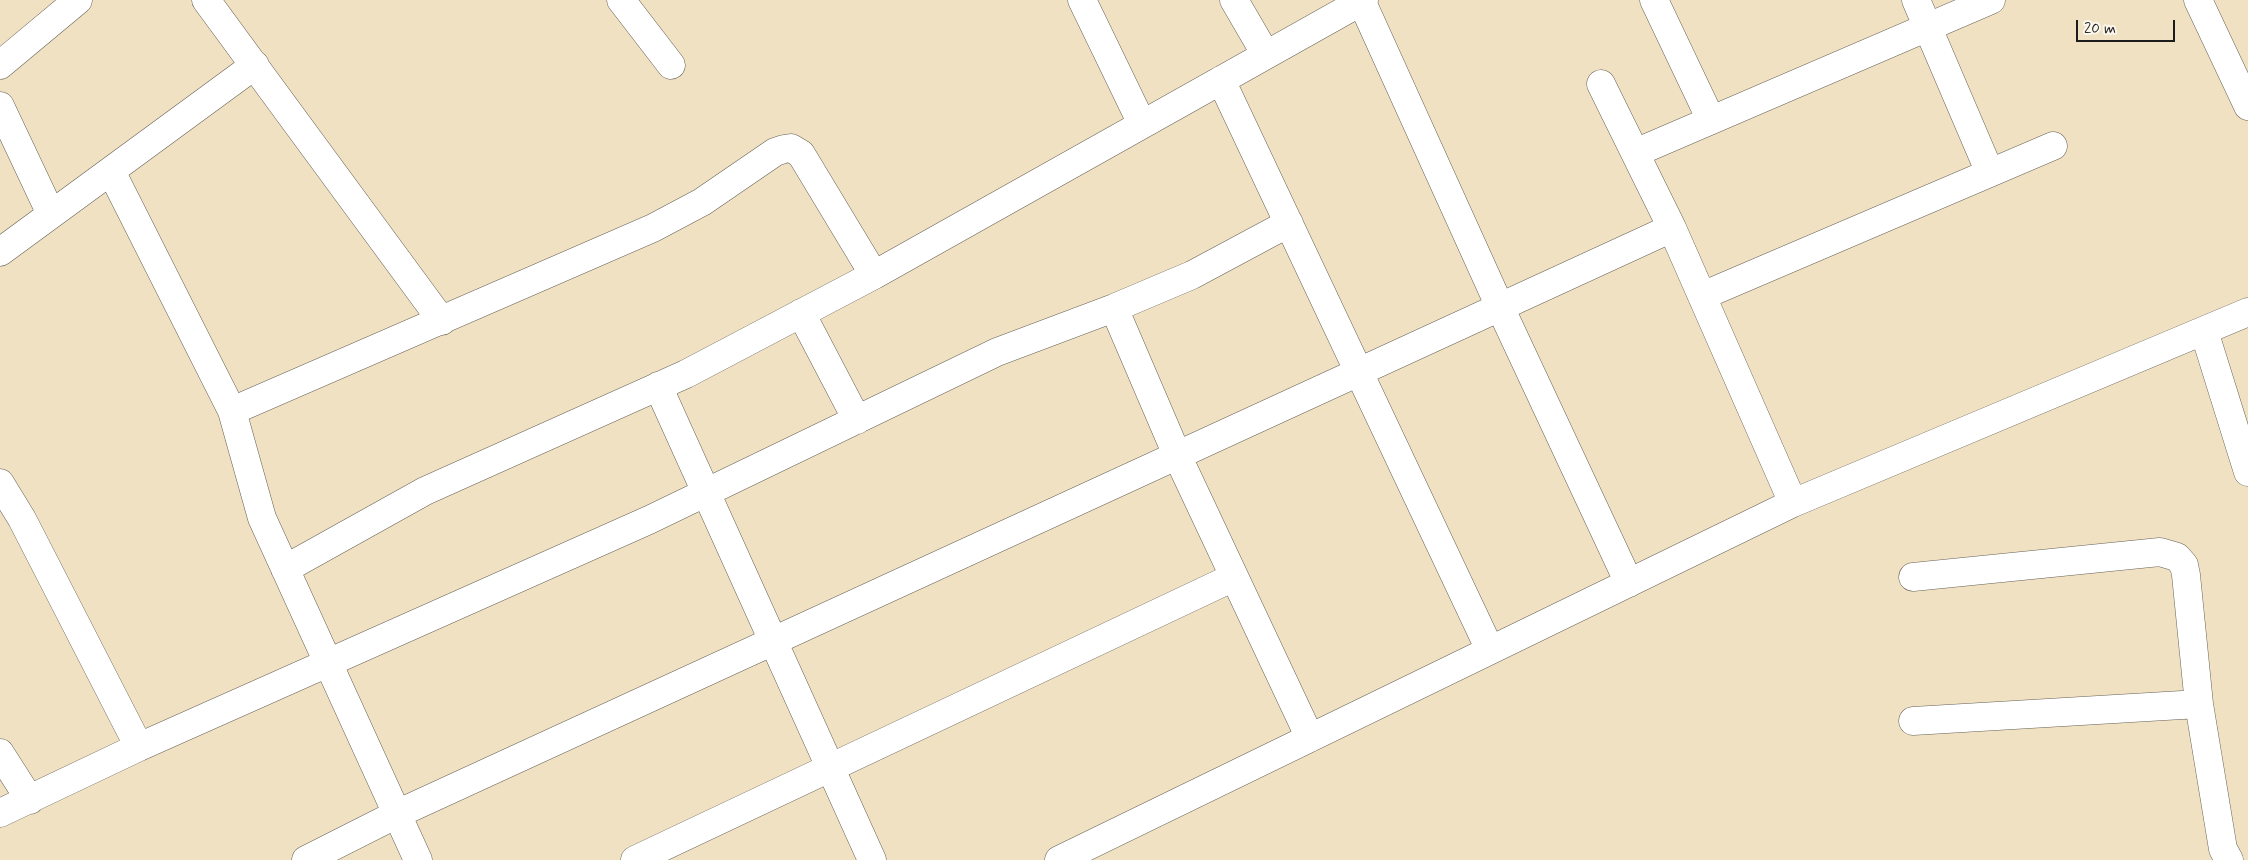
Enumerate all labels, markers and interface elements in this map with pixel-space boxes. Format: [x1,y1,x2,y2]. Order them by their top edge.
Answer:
scale bar [2078,10,2177,42]
text: 20 m [2084,19,2116,39]

